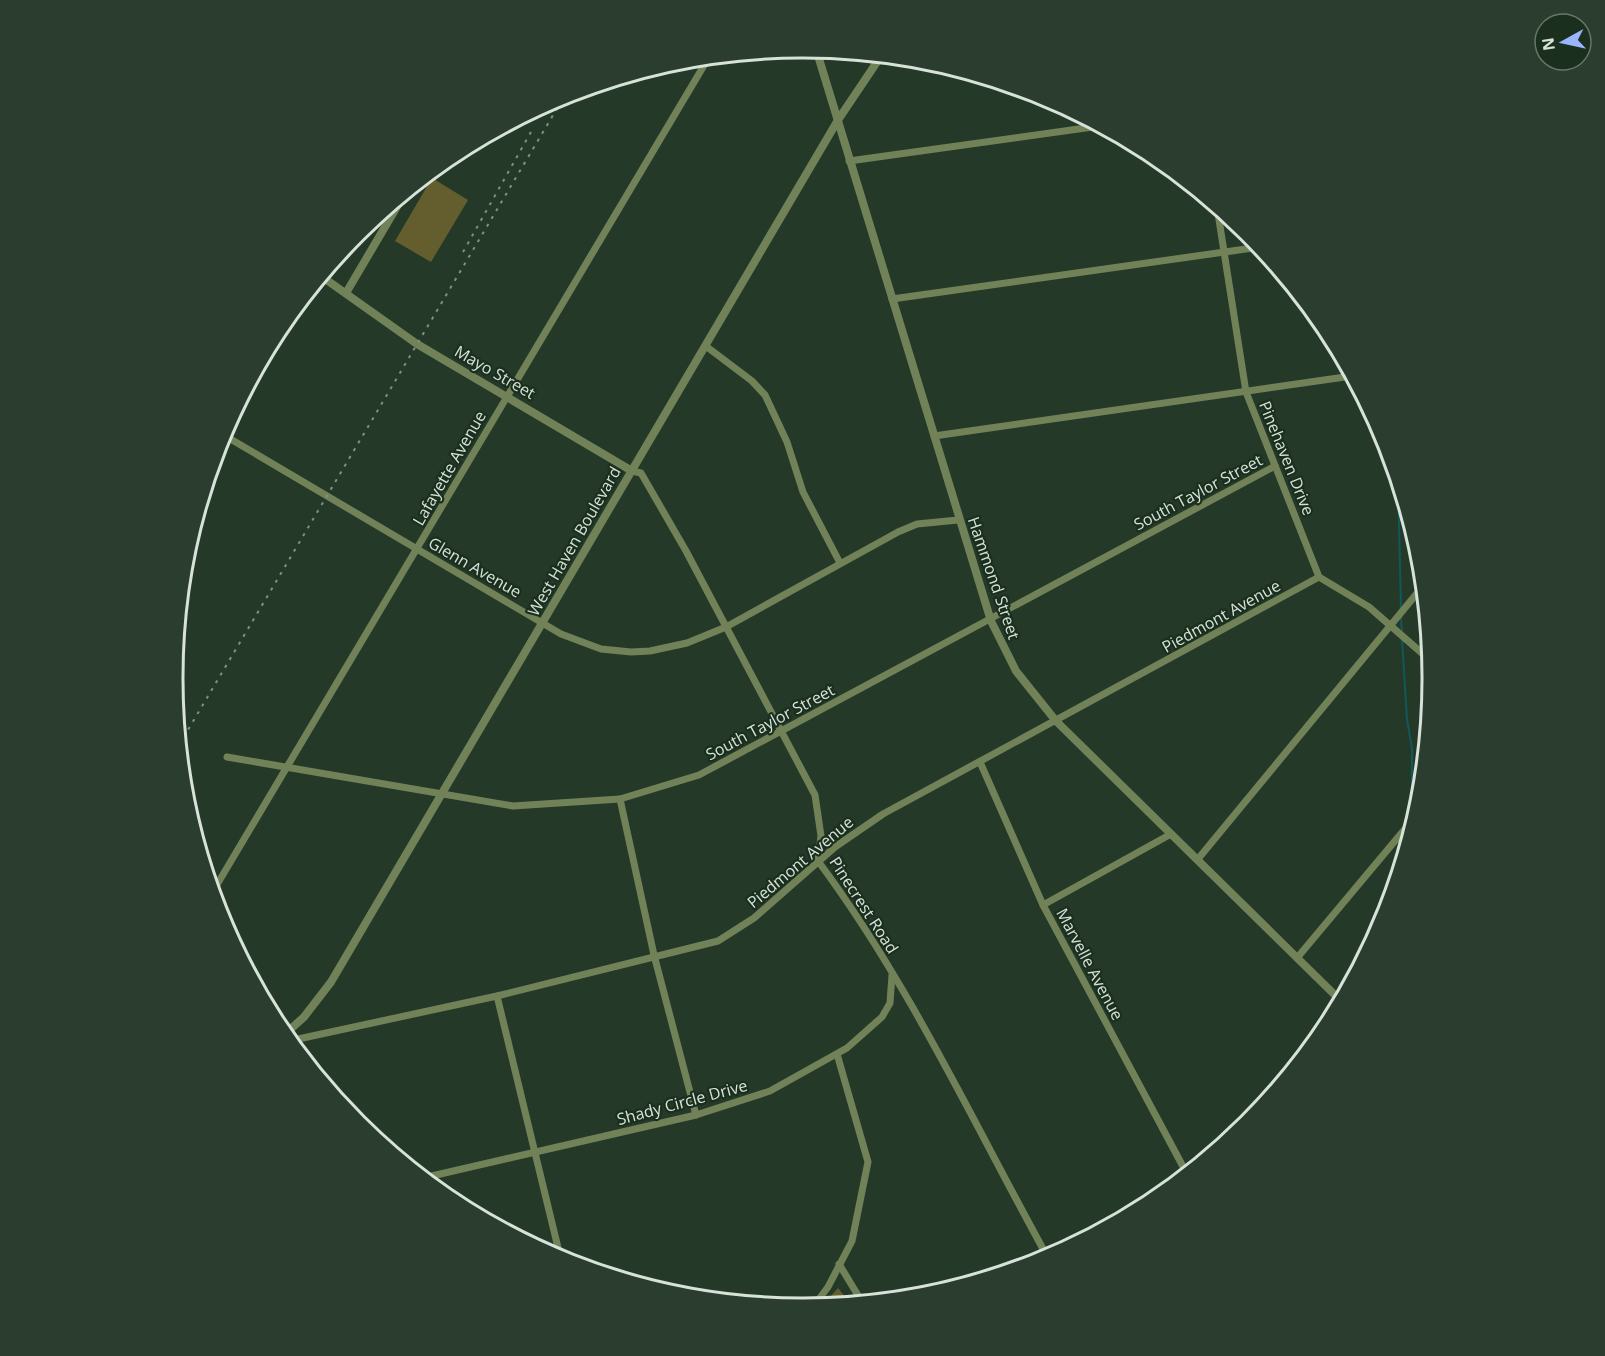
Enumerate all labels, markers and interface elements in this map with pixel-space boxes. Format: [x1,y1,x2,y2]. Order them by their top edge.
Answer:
north arrow [1533,12,1593,72]
text: N [1536,36,1560,52]
street label: Mayo Street [451,340,540,404]
street label: Pinehaven Drive [1254,398,1320,518]
street label: Lafayette Avenue [407,407,491,529]
street label: South Taylor Street [1130,449,1266,535]
street label: West Haven Boulevard [522,462,626,620]
street label: Hammond Street [963,514,1025,643]
street label: Glenn Avenue [424,531,526,603]
street label: Piedmont Avenue [1158,574,1284,658]
street label: South Taylor Street [702,679,838,765]
street label: Piedmont Avenue [742,811,858,913]
street label: Pinecrest Road [824,852,904,958]
street label: Marvelle Avenue [1051,904,1129,1024]
street label: Shady Circle Drive [614,1074,750,1130]

